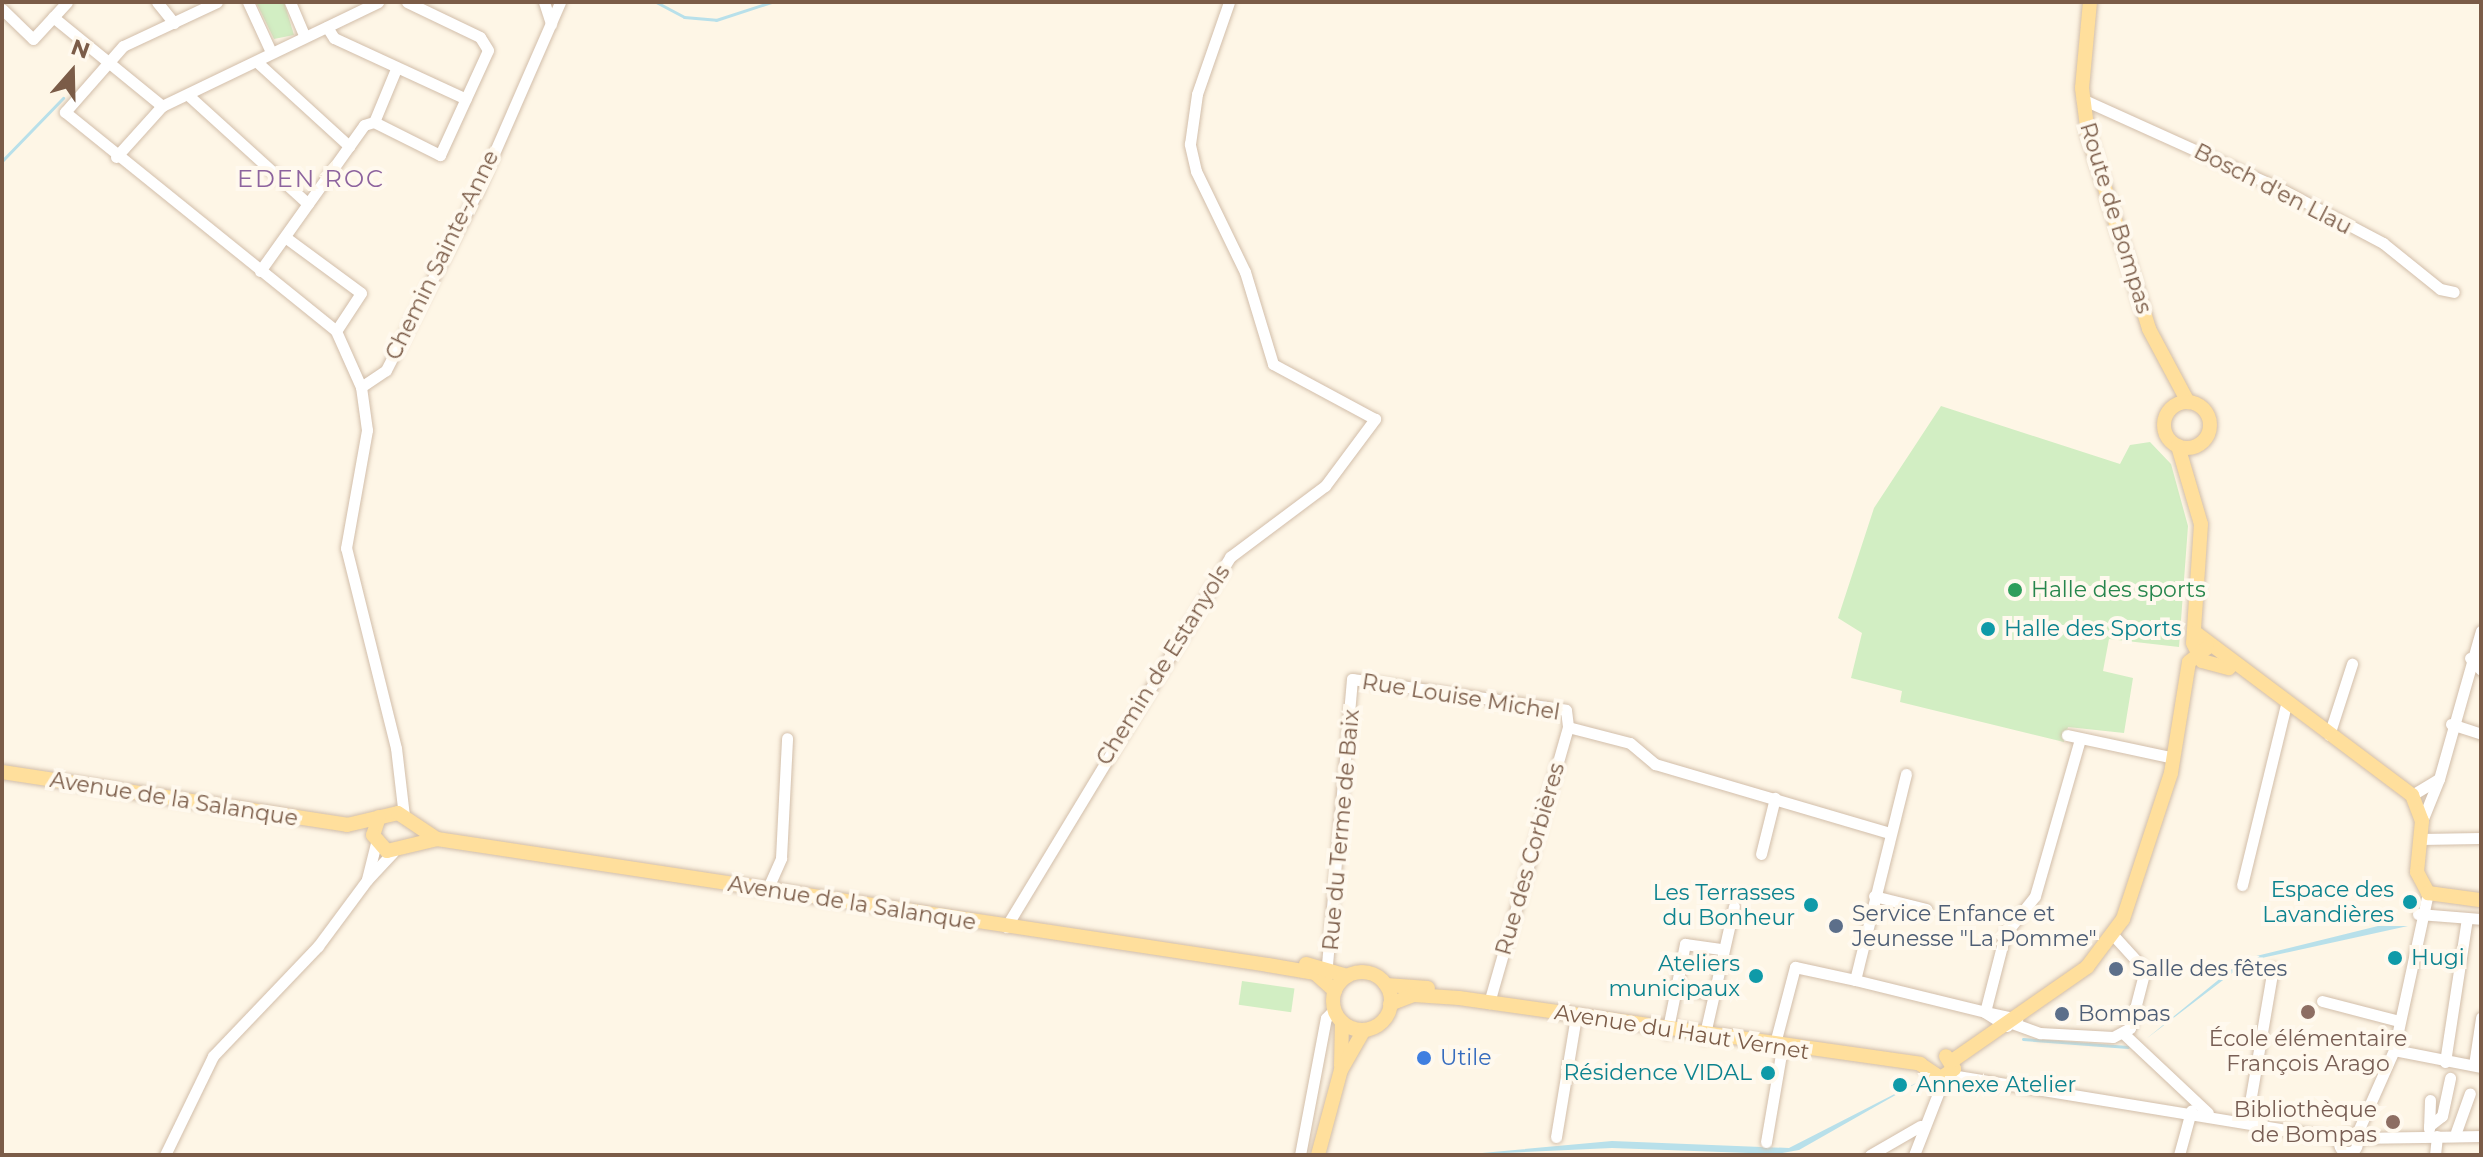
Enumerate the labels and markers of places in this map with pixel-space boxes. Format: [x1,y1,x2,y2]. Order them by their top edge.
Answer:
place label: Halle des sports [2031,577,2206,603]
marker: Halle des sports [2006,581,2024,599]
place label: Halle des Sports [2004,616,2182,642]
marker: Halle des Sports [1979,620,1997,638]
place label: Espace des Lavandières [2262,876,2394,928]
place label: Les Terrasses du Bonheur [1653,879,1795,930]
marker: Espace des Lavandières [2401,893,2419,911]
marker: Les Terrasses du Bonheur [1802,896,1820,914]
place label: Service Enfance et Jeunesse "La Pomme" [1852,900,2097,952]
marker: Service Enfance et Jeunesse "La Pomme" [1827,917,1845,935]
place label: Hugi [2411,945,2465,971]
marker: Hugi [2386,949,2404,967]
place label: Ateliers municipaux [1609,950,1740,1002]
place label: Salle des fêtes [2132,956,2287,982]
marker: Salle des fêtes [2107,960,2125,978]
marker: Ateliers municipaux [1747,967,1765,985]
place label: Bompas [2078,1001,2170,1027]
marker: École élémentaire François Arago [2299,1003,2317,1021]
marker: Bompas [2053,1005,2071,1023]
place label: École élémentaire François Arago [2209,1025,2407,1076]
place label: Utile [1440,1045,1491,1071]
marker: Utile [1415,1049,1433,1067]
place label: Résidence VIDAL [1563,1060,1752,1086]
marker: Résidence VIDAL [1759,1064,1777,1082]
place label: Annexe Atelier [1916,1072,2076,1098]
marker: Annexe Atelier [1891,1076,1909,1094]
place label: Bibliothèque de Bompas [2234,1096,2377,1148]
marker: Bibliothèque de Bompas [2384,1113,2402,1131]

